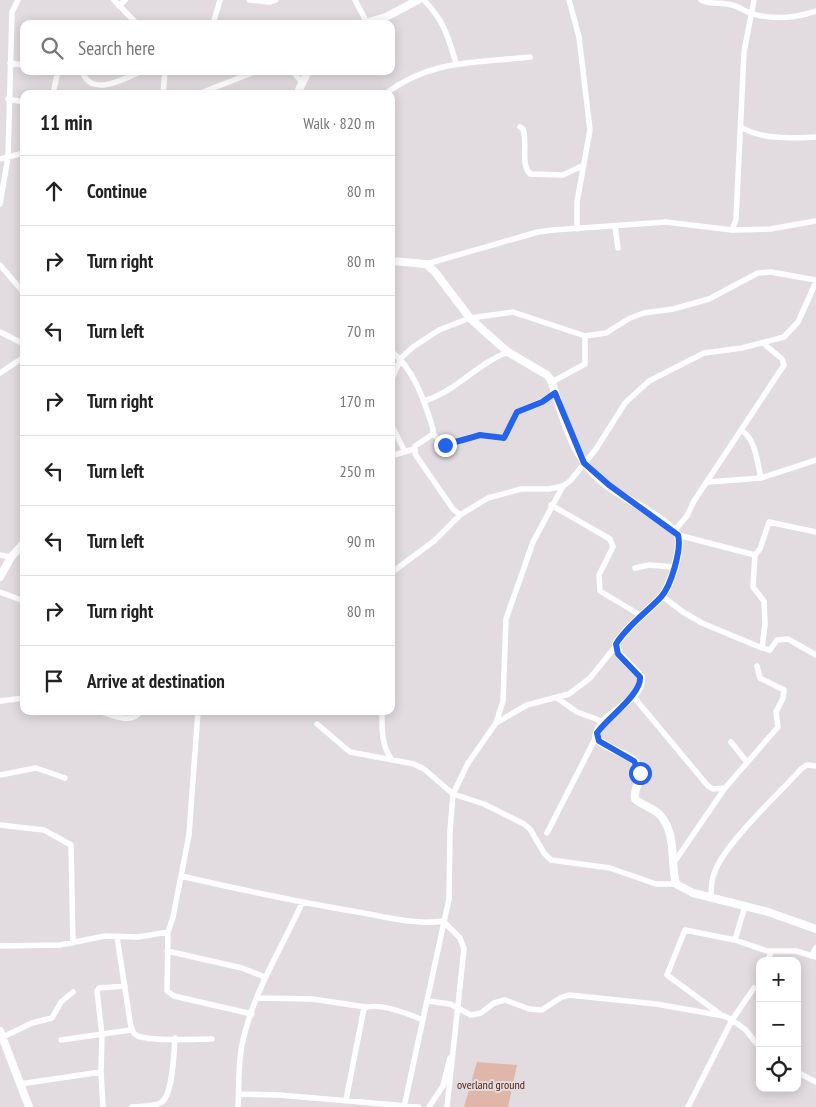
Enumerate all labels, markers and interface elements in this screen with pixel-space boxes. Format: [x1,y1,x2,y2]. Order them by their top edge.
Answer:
search box [20,20,395,75]
icon: search [38,34,66,62]
text: Search here [78,36,155,60]
text: 11 min [40,109,92,136]
text: Walk · 820 m [303,113,375,133]
icon: ahead [40,177,68,205]
text: Continue [87,179,147,203]
text: 80 m [347,181,375,201]
icon: right [40,247,68,275]
text: Turn right [87,249,153,273]
text: 80 m [347,251,375,271]
icon: left [40,317,68,345]
text: Turn left [87,319,144,343]
text: 70 m [347,321,375,341]
icon: right [40,387,68,415]
text: Turn right [87,389,153,413]
text: 170 m [340,391,375,411]
route end [434,434,457,457]
icon: left [40,457,68,485]
text: Turn left [87,459,144,483]
text: 250 m [340,461,375,481]
icon: left [40,527,68,555]
text: Turn left [87,529,144,553]
text: 90 m [347,531,375,551]
icon: right [40,597,68,625]
text: Turn right [87,599,153,623]
text: 80 m [347,601,375,621]
icon: arrive [40,667,68,695]
text: Arrive at destination [87,669,225,693]
route start [629,762,652,785]
map controls [756,957,801,1092]
button: + [756,957,801,1002]
button: − [756,1002,801,1047]
button: locate [756,1047,801,1092]
park label: overland ground [457,1077,525,1092]

